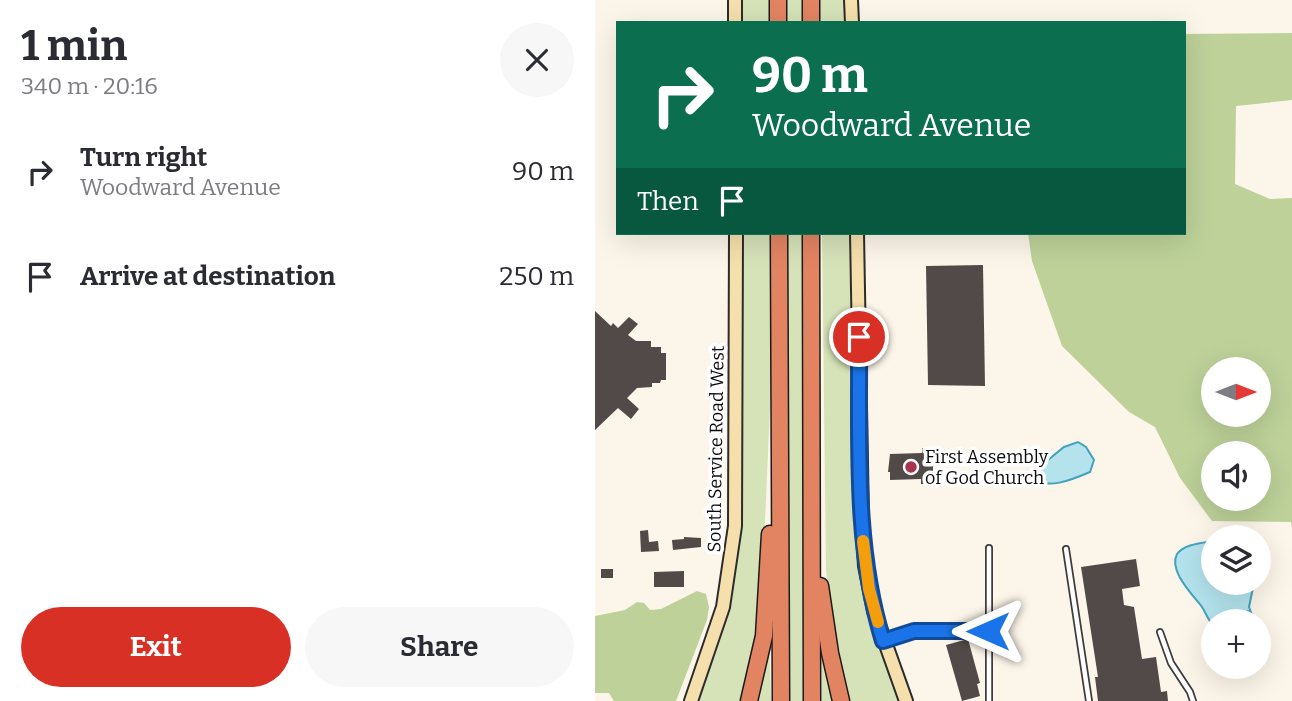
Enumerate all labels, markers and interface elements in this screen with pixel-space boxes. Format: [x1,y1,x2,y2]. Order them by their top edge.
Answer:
text: 1 min [21,21,127,71]
button: close [500,23,574,97]
text: 90 m [752,46,868,105]
icon: right [637,49,728,140]
text: 340 m · 20:16 [21,72,158,100]
text: Woodward Avenue [752,106,1031,144]
text: Turn right [80,142,207,173]
icon: right [21,153,59,191]
text: 90 m [512,156,574,187]
text: Woodward Avenue [80,173,281,201]
icon: arrive [713,182,751,220]
text: Then [637,186,699,217]
icon: arrive [21,258,59,296]
text: Arrive at destination [80,261,335,292]
text: 250 m [499,261,574,292]
pin [829,307,889,367]
icon: arrive [840,318,878,356]
street label: South Service Road West [703,345,729,553]
north arrow [1201,357,1271,427]
map controls [1201,357,1271,679]
button: sound [1201,441,1271,511]
place label: First Assembly of God Church [925,446,1049,489]
marker: First Assembly of God Church [903,459,919,475]
button: layers [1201,525,1271,595]
position arrow [951,594,1025,668]
button: Exit [21,607,291,687]
button: Share [305,607,574,687]
button: + [1201,609,1271,679]

